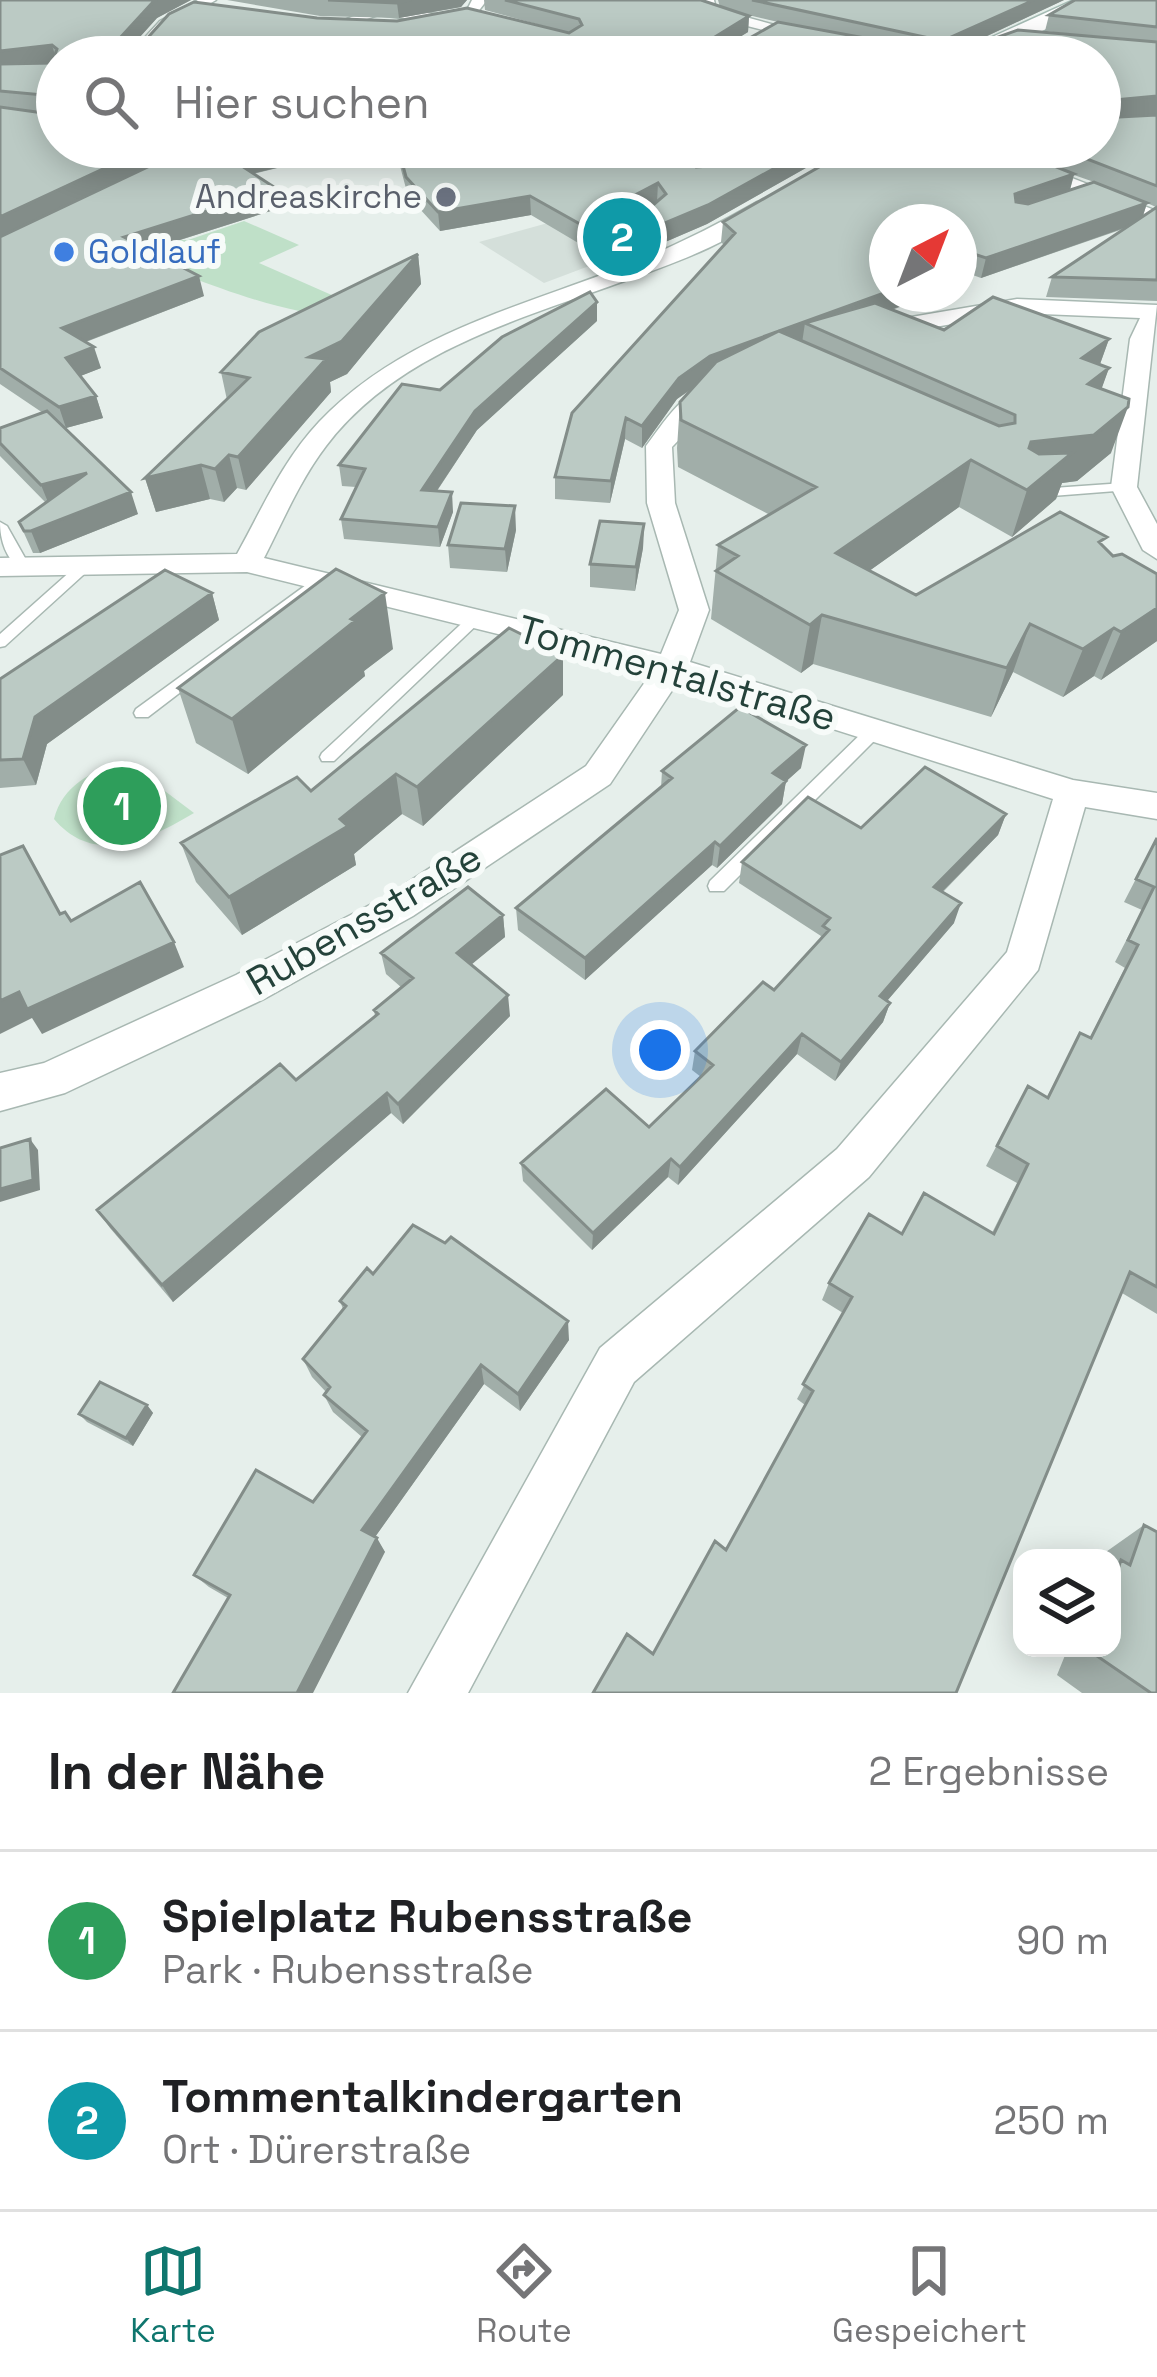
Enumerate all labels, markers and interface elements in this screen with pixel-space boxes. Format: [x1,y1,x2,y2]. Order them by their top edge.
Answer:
search box [36,36,1121,168]
icon: search [78,69,144,135]
text: Hier suchen [174,74,430,131]
place label: Andreaskirche [195,176,422,218]
marker: Andreaskirche [433,184,459,210]
pin: 2 [583,192,661,282]
north arrow [869,204,977,312]
place label: Goldlauf [88,231,221,273]
marker: Goldlauf [51,239,77,265]
street label: Tommentalstraße [512,604,842,742]
pin: 1 [83,761,161,851]
street label: Rubensstraße [238,832,490,1006]
your location [630,1020,690,1080]
map controls [1013,1549,1121,1657]
button: layers [1013,1549,1121,1657]
text: In der Nähe [48,1739,325,1804]
text: 2 Ergebnisse [869,1747,1109,1796]
text: Spielplatz Rubensstraße [162,1888,693,1945]
text: 1 [78,1916,96,1965]
text: 90 m [1017,1916,1109,1965]
text: Park · Rubensstraße [162,1945,534,1994]
text: Tommentalkindergarten [162,2068,683,2125]
text: 2 [75,2096,99,2145]
text: 250 m [994,2096,1109,2145]
text: Ort · Dürerstraße [162,2125,471,2174]
tab: Karte [130,2238,216,2352]
tab: Route [476,2238,572,2352]
tab: Gespeichert [832,2238,1027,2352]

